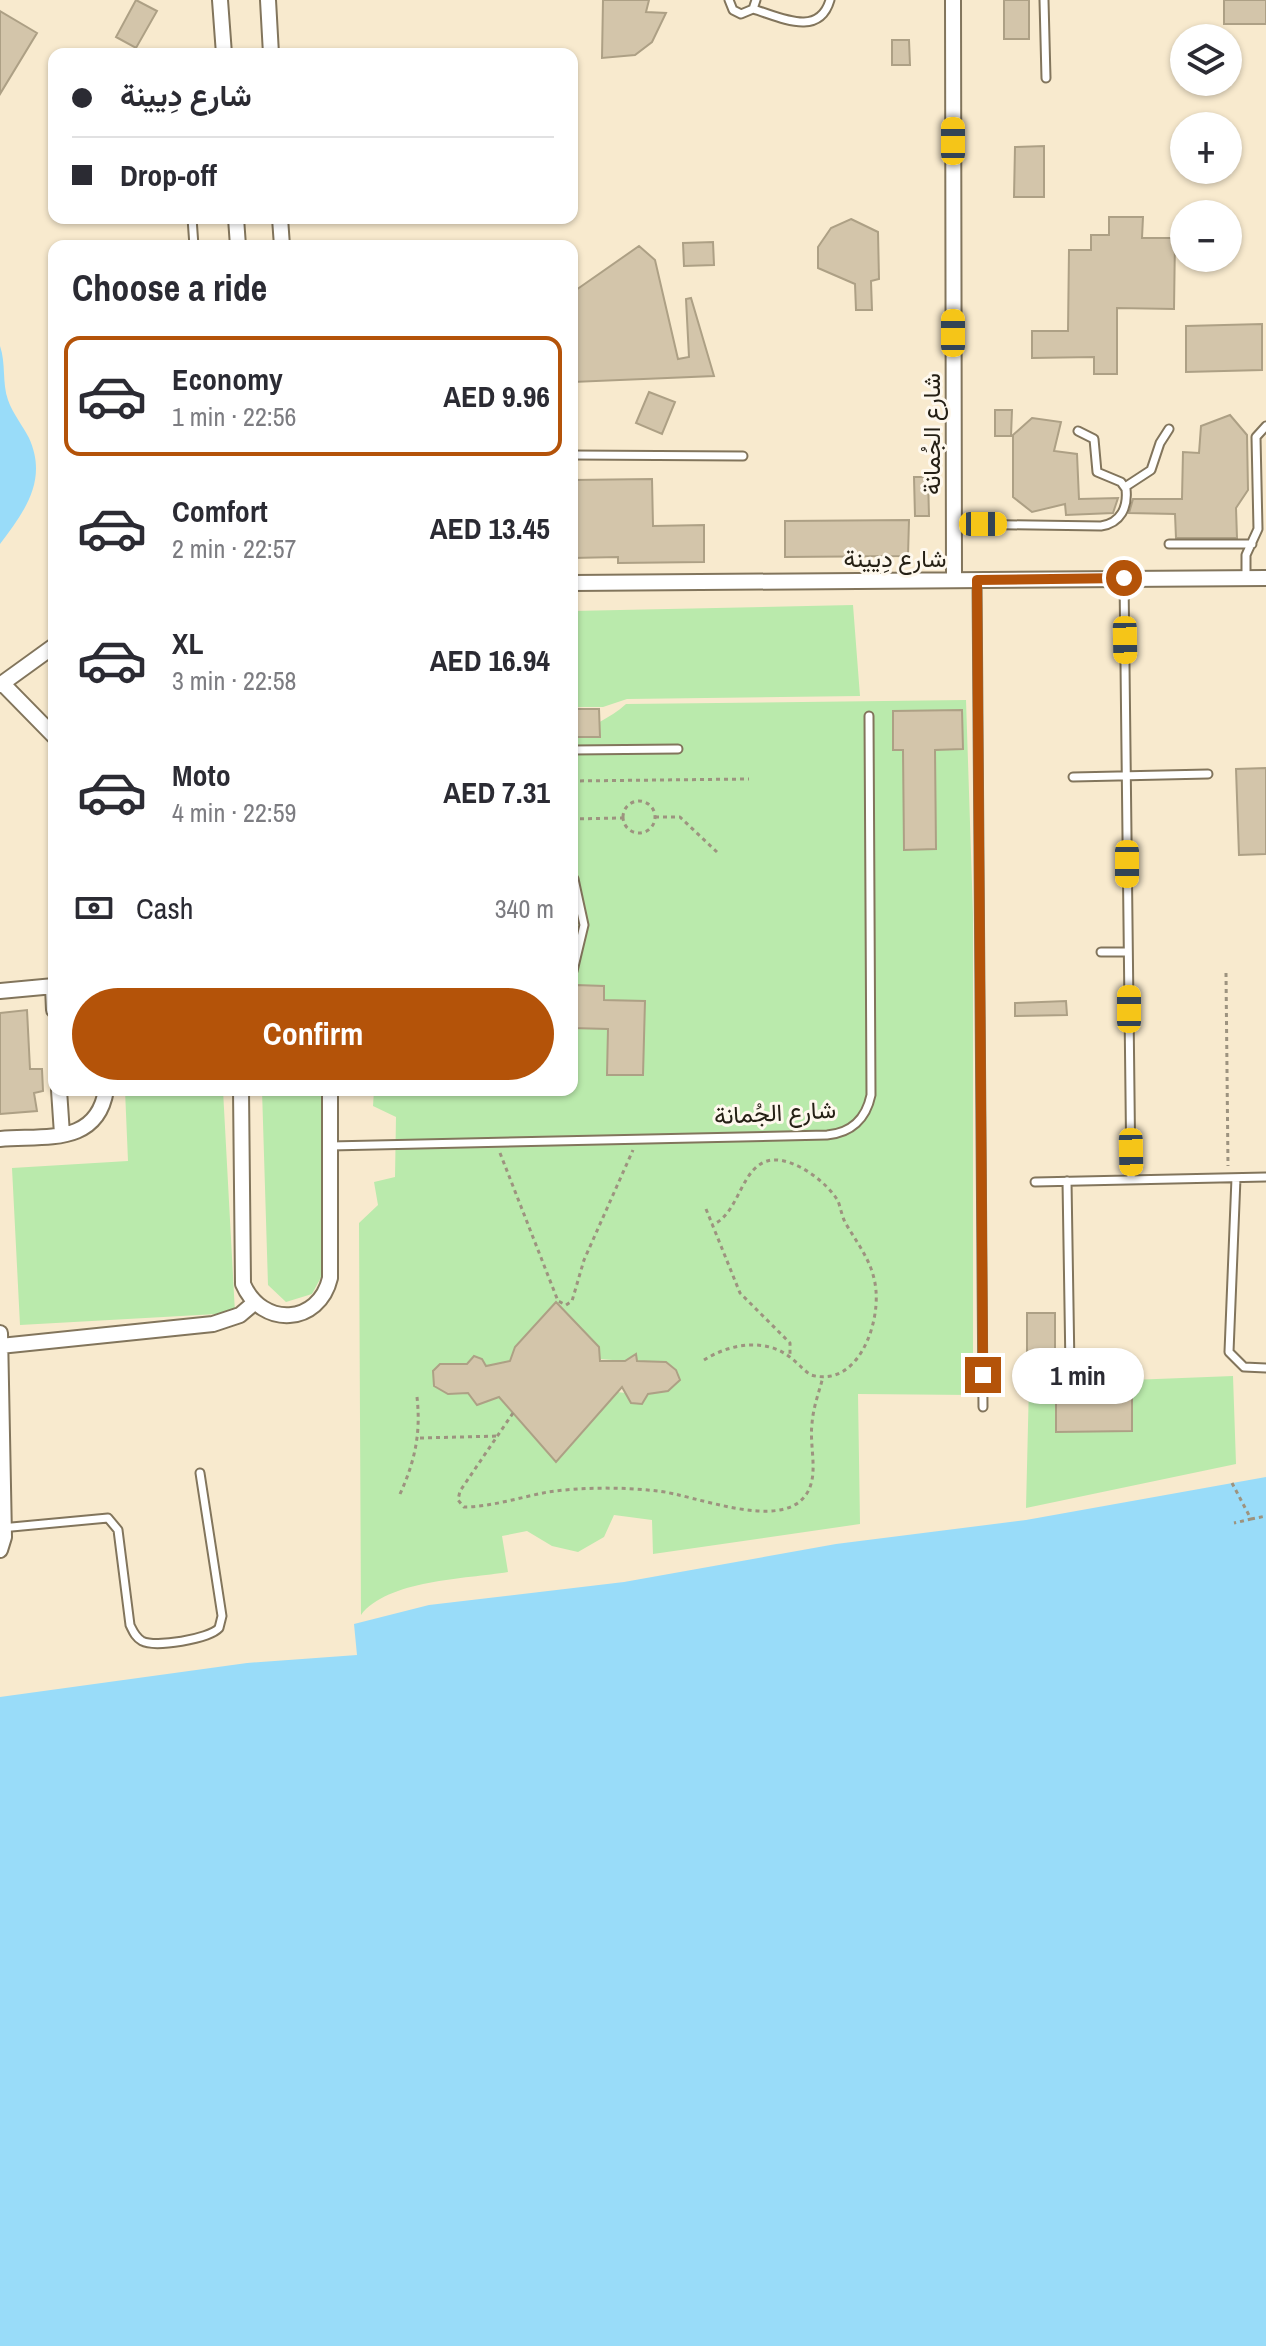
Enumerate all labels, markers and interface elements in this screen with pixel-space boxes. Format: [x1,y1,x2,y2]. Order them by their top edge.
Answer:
map controls [1170,24,1242,272]
button: layers [1170,24,1242,96]
text: شارع دِيينة [120,75,252,115]
button: + [1170,112,1242,184]
car [941,117,965,165]
text: Drop-off [120,155,217,195]
button: − [1170,200,1242,272]
text: Choose a ride [72,264,267,312]
car [941,309,965,357]
text: Economy [172,359,283,399]
icon: car [76,360,148,432]
street label: شارع الجُمانة [915,373,948,495]
text: AED 9.96 [443,376,550,416]
text: 1 min · 22:56 [172,399,296,434]
text: Comfort [172,491,268,531]
icon: car [76,492,148,564]
text: AED 13.45 [430,508,550,548]
car [959,512,1007,536]
text: 2 min · 22:57 [172,531,296,566]
street label: شارع دِيينة [844,542,946,575]
route start [1106,560,1142,596]
car [1113,616,1137,664]
text: XL [172,623,203,663]
icon: car [76,624,148,696]
text: AED 16.94 [430,640,550,680]
text: 3 min · 22:58 [172,663,296,698]
text: Moto [172,755,231,795]
icon: car [76,756,148,828]
text: AED 7.31 [443,772,550,812]
text: 4 min · 22:59 [172,795,296,830]
car [1115,840,1139,888]
icon: cash [72,886,116,930]
text: Cash [136,888,193,928]
text: 340 m [495,891,554,926]
car [1117,985,1141,1033]
button: Confirm [72,988,554,1080]
street label: شارع الجُمانة [713,1093,837,1132]
car [1119,1128,1143,1176]
callout: 1 min [1011,1347,1143,1403]
route end [965,1357,1001,1393]
text: 1 min [1050,1358,1106,1393]

